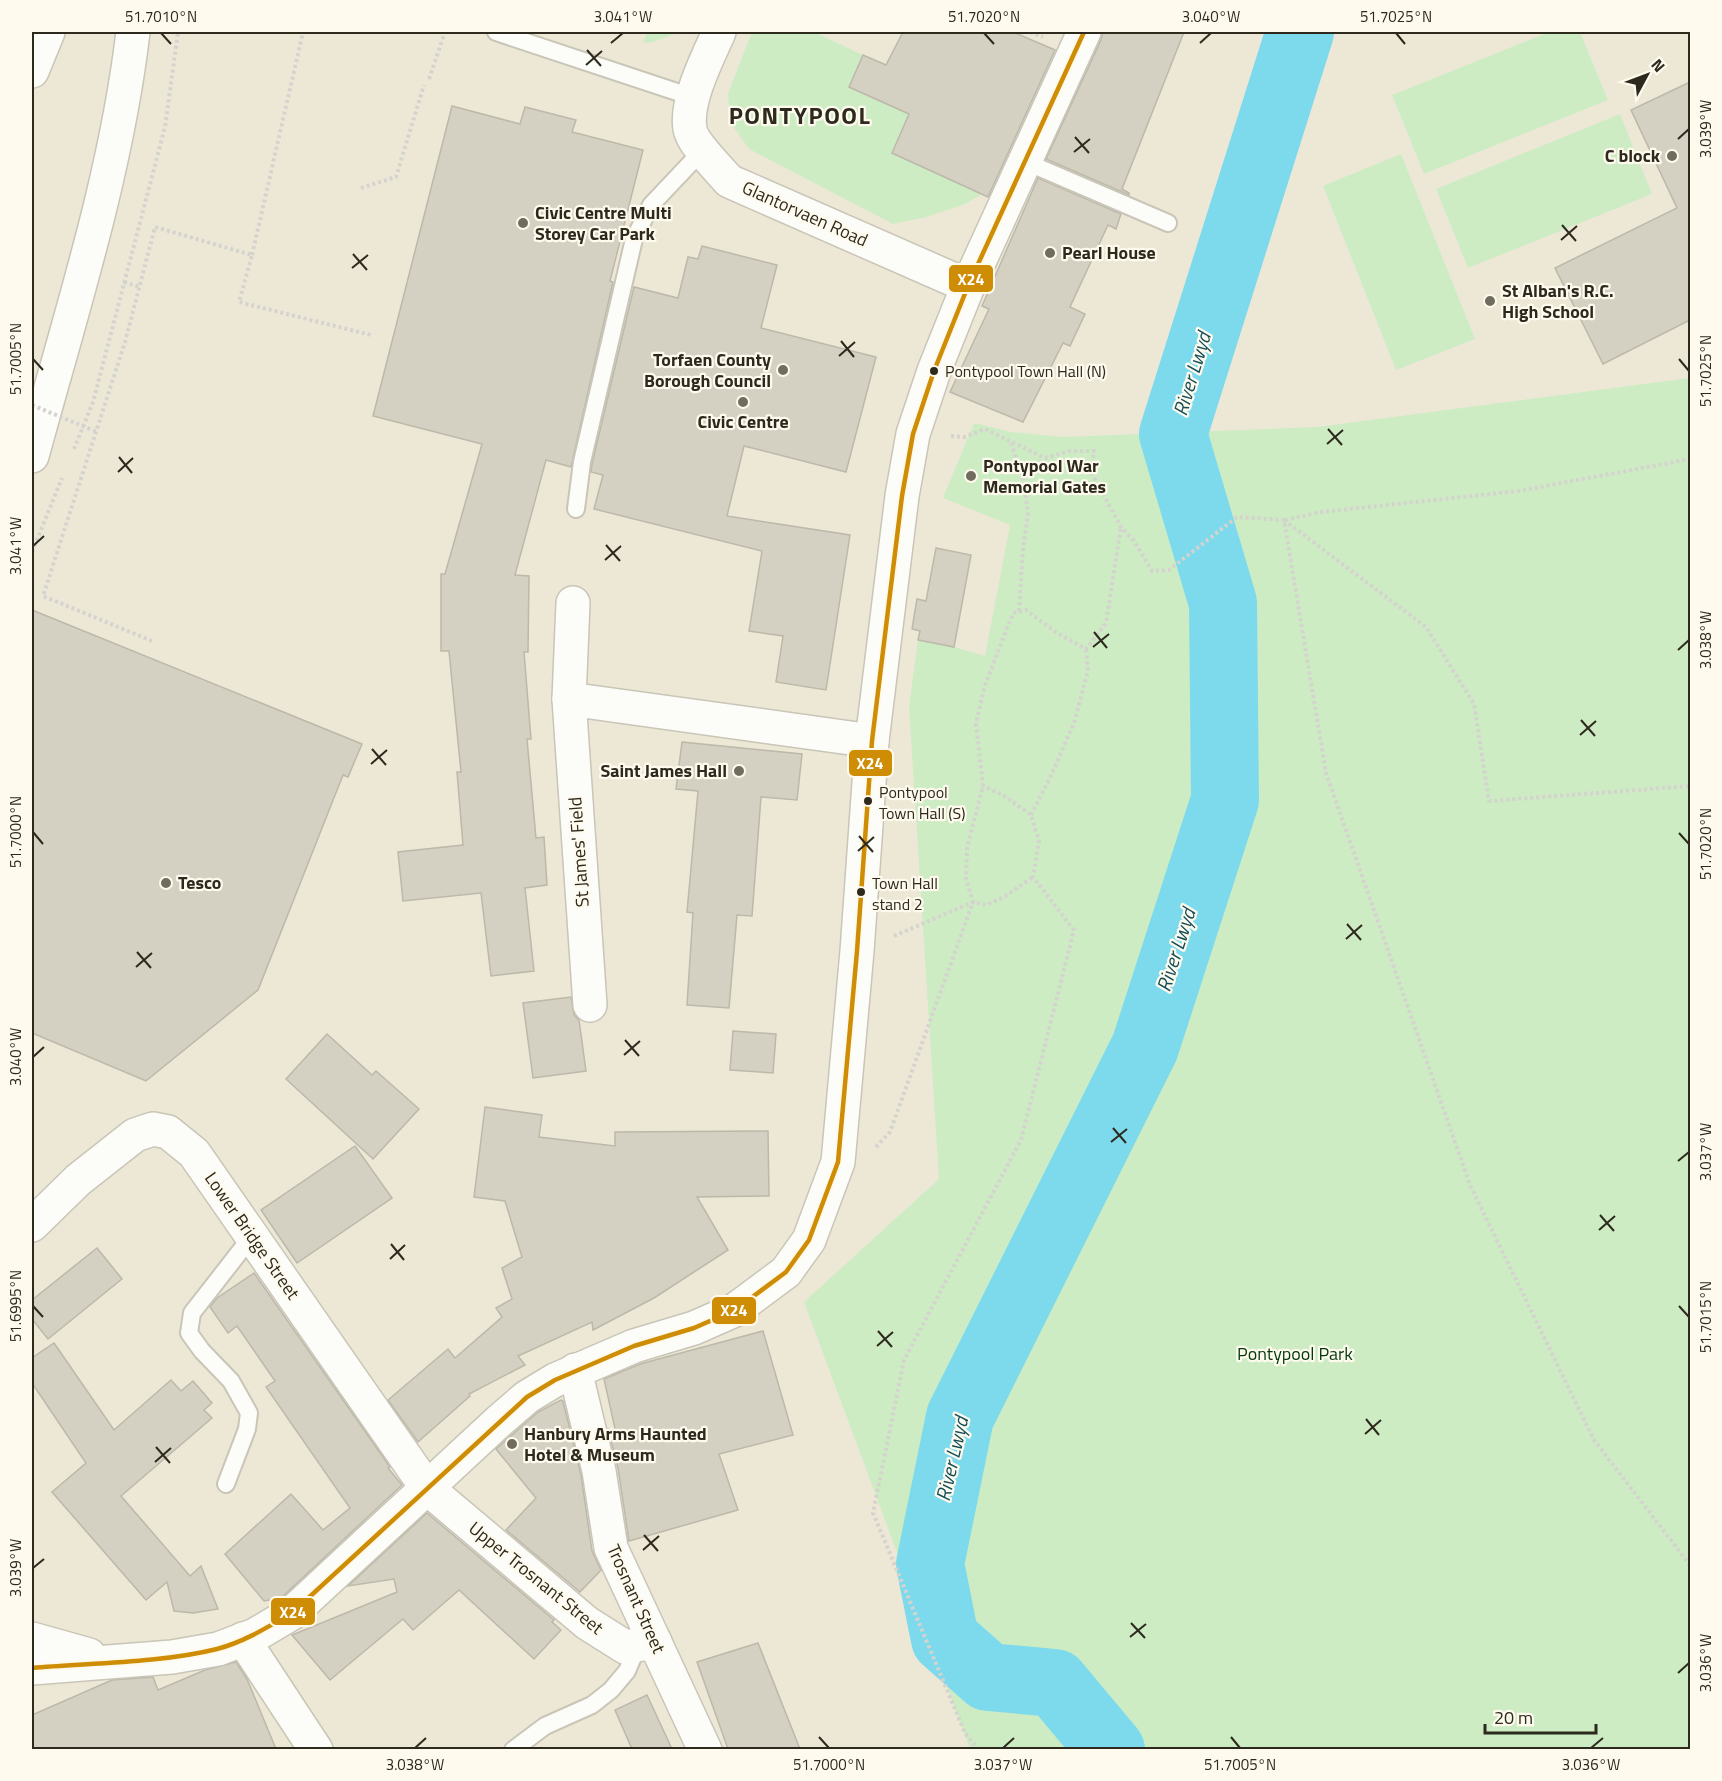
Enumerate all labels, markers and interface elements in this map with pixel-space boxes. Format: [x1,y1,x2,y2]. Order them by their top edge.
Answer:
text: 51.7010°N [125,5,197,28]
text: 3.041°W [594,5,652,28]
text: 51.7020°N [948,5,1020,28]
text: 3.040°W [1182,5,1240,28]
text: 51.7025°N [1360,5,1432,28]
north arrow [1617,45,1677,105]
text: N [1646,53,1671,77]
district label: PONTYPOOL [729,97,871,133]
text: 3.039°W [1694,100,1717,158]
place label: C block [1605,142,1661,169]
marker: C block [1665,149,1679,163]
street label: Glantorvaen Road [738,174,872,253]
place label: Civic Centre Multi Storey Car Park [535,199,672,247]
marker: Civic Centre Multi Storey Car Park [516,216,530,230]
place label: Pearl House [1062,239,1156,266]
marker: Pearl House [1043,246,1057,260]
line badge: X24 [948,264,994,293]
text: X24 [957,267,985,291]
place label: St Alban's R.C. High School [1502,277,1614,325]
marker: St Alban's R.C. High School [1483,294,1497,308]
text: 51.7005°N [4,323,27,395]
water label: River Lwyd [1164,326,1219,419]
text: 51.7025°N [1694,335,1717,407]
place label: Torfaen County Borough Council [644,346,771,394]
place label: Pontypool Town Hall (N) [945,359,1106,383]
marker: Torfaen County Borough Council [776,363,790,377]
marker: Pontypool Town Hall (N) [928,365,940,377]
marker: Civic Centre [736,395,750,409]
place label: Civic Centre [697,408,789,435]
place label: Pontypool War Memorial Gates [983,452,1106,500]
marker: Pontypool War Memorial Gates [964,469,978,483]
text: 3.041°W [4,517,27,575]
text: 3.038°W [1694,611,1717,669]
line badge: X24 [848,749,893,777]
text: X24 [856,751,884,775]
place label: Saint James Hall [600,757,727,784]
marker: Saint James Hall [732,764,746,778]
place label: Pontypool Town Hall (S) [879,780,965,825]
marker: Pontypool Town Hall (S) [862,795,874,807]
text: 51.7000°N [4,796,27,868]
street label: St James' Field [561,796,596,908]
text: 51.7020°N [1694,808,1717,880]
place label: Tesco [178,869,221,896]
place label: Town Hall stand 2 [872,871,938,916]
marker: Tesco [159,876,173,890]
marker: Town Hall stand 2 [855,886,867,898]
water label: River Lwyd [1148,902,1204,995]
text: 3.040°W [4,1028,27,1086]
text: 3.037°W [1694,1123,1717,1181]
street label: Lower Bridge Street [198,1166,307,1306]
text: 51.6995°N [4,1270,27,1342]
text: 51.7015°N [1694,1281,1717,1353]
line badge: X24 [711,1296,757,1325]
text: X24 [720,1298,748,1322]
park label: Pontypool Park [1237,1340,1353,1367]
water label: River Lwyd [927,1412,977,1504]
place label: Hanbury Arms Haunted Hotel & Museum [524,1420,707,1468]
marker: Hanbury Arms Haunted Hotel & Museum [505,1437,519,1451]
street label: Upper Trosnant Street [463,1515,610,1641]
text: 3.039°W [4,1539,27,1597]
street label: Trosnant Street [600,1540,673,1658]
line badge: X24 [270,1597,316,1626]
text: X24 [279,1600,307,1624]
text: 3.036°W [1694,1634,1717,1692]
scale bar [1485,1697,1596,1735]
text: 20 m [1494,1704,1533,1731]
text: 3.038°W [386,1753,444,1776]
text: 51.7000°N [793,1753,865,1776]
text: 3.037°W [974,1753,1032,1776]
text: 51.7005°N [1204,1753,1276,1776]
text: 3.036°W [1562,1753,1620,1776]

